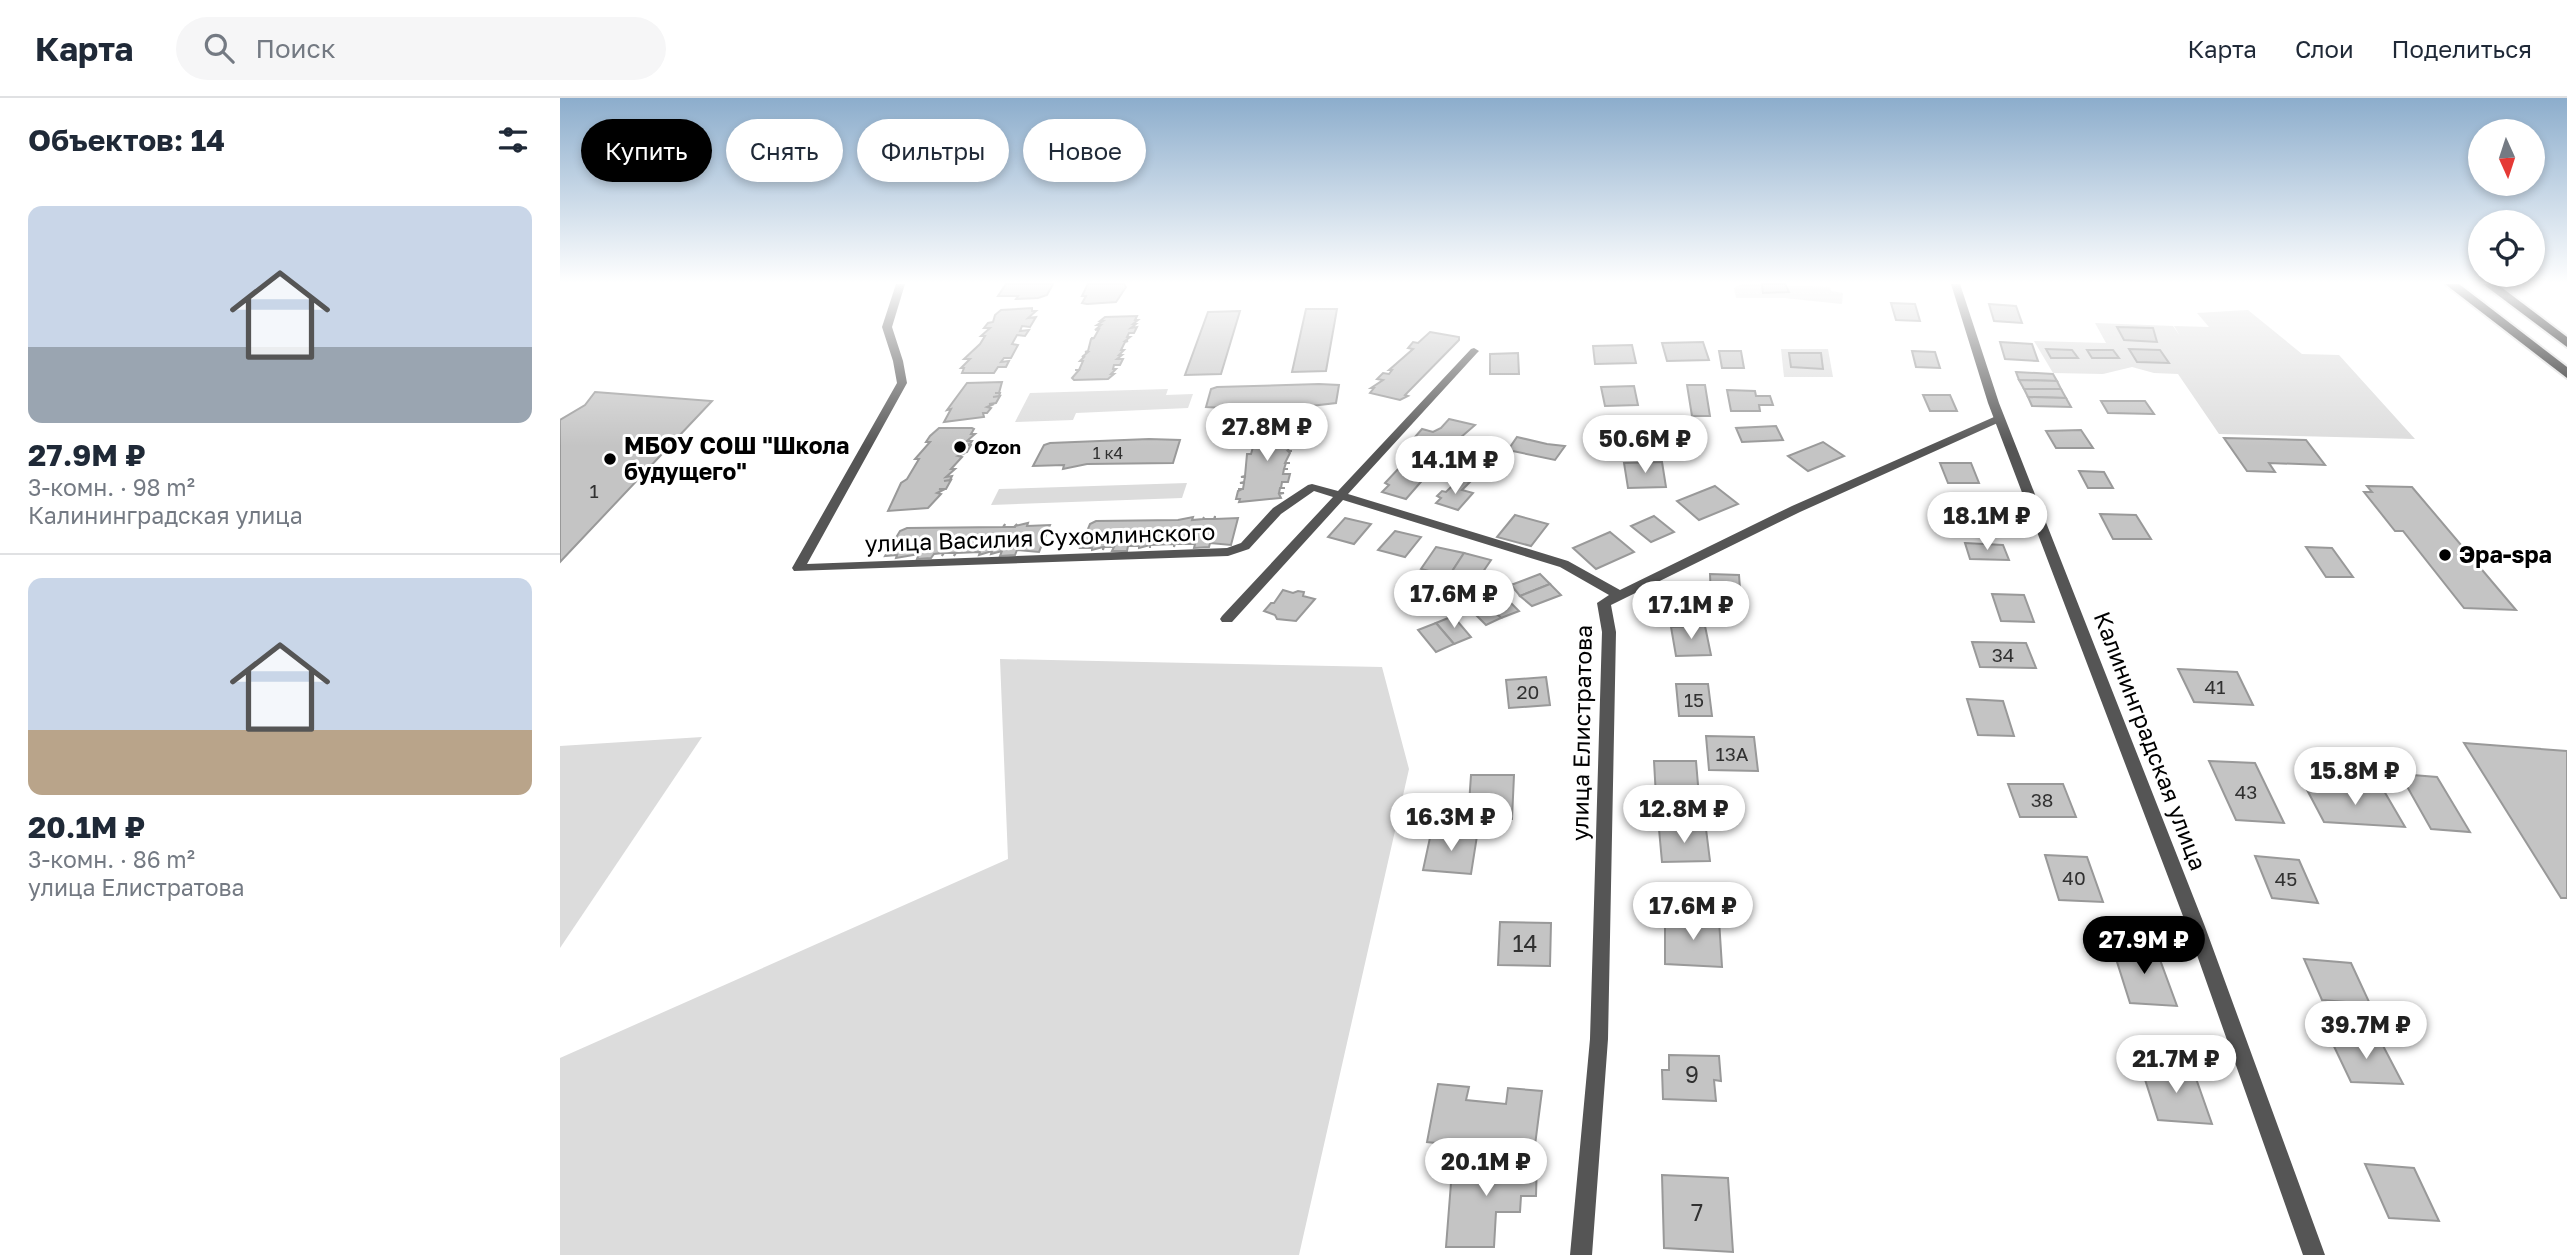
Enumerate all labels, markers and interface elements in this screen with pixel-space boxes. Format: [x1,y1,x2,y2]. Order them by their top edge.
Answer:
search box [176,17,666,80]
text: Карта [35,29,134,68]
icon: search [200,29,238,67]
text: Поиск [256,33,336,64]
text: Карта [2187,34,2257,63]
text: Слои [2295,34,2354,63]
text: Поделиться [2392,34,2532,63]
chip: Купить [581,119,712,182]
chip: Снять [726,119,843,182]
chip: Фильтры [857,119,1009,182]
chip: Новое [1023,119,1146,182]
north arrow [2468,119,2544,196]
map controls [2468,119,2545,287]
icon: filters [494,121,532,159]
text: Объектов: 14 [28,122,225,158]
button: locate [2468,210,2545,287]
icon: home [217,252,343,378]
pin: 27.8M ₽ [1202,404,1332,463]
text: 27.8M ₽ [1222,412,1312,440]
pin: 50.6M ₽ [1580,416,1710,475]
text: 50.6M ₽ [1599,424,1691,452]
place label: МБОУ СОШ "Школа будущего" [624,431,849,485]
place label: Ozon [974,435,1021,458]
pin: 14.1M ₽ [1390,436,1520,496]
text: 27.9M ₽ [28,437,146,473]
marker: Ozon [952,439,968,455]
house number: 1 к4 [1093,443,1123,463]
text: 14.1M ₽ [1411,445,1499,473]
marker: МБОУ СОШ "Школа будущего" [602,451,618,467]
text: 3-комн. · 98 m² [28,473,195,501]
house number: 1 [589,479,599,502]
pin: 18.1M ₽ [1922,492,2052,552]
text: Калининградская улица [28,501,303,529]
text: 18.1M ₽ [1943,501,2031,529]
street label: улица Василия Сухомлинского [864,517,1216,557]
place label: Эра-spa [2459,540,2552,568]
marker: Эра-spa [2437,547,2453,563]
pin: 17.6M ₽ [1389,570,1519,630]
text: 17.6M ₽ [1410,579,1498,607]
pin: 17.1M ₽ [1626,582,1756,641]
text: 17.1M ₽ [1648,590,1734,618]
street label: Калининградская улица [2089,607,2213,874]
icon: home [217,624,343,750]
street label: улица Елистратова [1565,625,1597,841]
house number: 34 [1992,643,2014,666]
house number: 41 [2205,675,2225,698]
house number: 20 [1517,680,1539,703]
house number: 15 [1684,688,1704,711]
house number: 13А [1715,742,1749,765]
pin: 15.8M ₽ [2290,748,2420,807]
text: 15.8M ₽ [2310,756,2400,784]
house number: 43 [2235,780,2257,803]
pin: 12.8M ₽ [1619,786,1749,845]
house number: 38 [2031,788,2053,811]
pin: 16.3M ₽ [1386,794,1516,853]
text: 12.8M ₽ [1639,794,1729,822]
text: 16.3M ₽ [1406,802,1496,830]
text: 20.1M ₽ [28,809,145,845]
text: 3-комн. · 86 m² [28,845,195,873]
house number: 40 [2062,866,2086,889]
house number: 45 [2275,867,2297,890]
text: улица Елистратова [28,873,244,901]
pin: 17.6M ₽ [1628,882,1758,942]
text: 17.6M ₽ [1649,891,1737,919]
pin: 27.9M ₽ [2079,916,2209,976]
text: 27.9M ₽ [2099,925,2189,953]
house number: 14 [1512,929,1538,957]
pin: 39.7M ₽ [2301,1002,2431,1061]
text: 39.7M ₽ [2321,1010,2411,1038]
pin: 21.7M ₽ [2111,1035,2241,1095]
text: 21.7M ₽ [2132,1044,2220,1072]
house number: 9 [1685,1060,1699,1088]
pin: 20.1M ₽ [1421,1138,1551,1198]
text: 20.1M ₽ [1441,1147,1531,1175]
house number: 7 [1691,1198,1703,1226]

